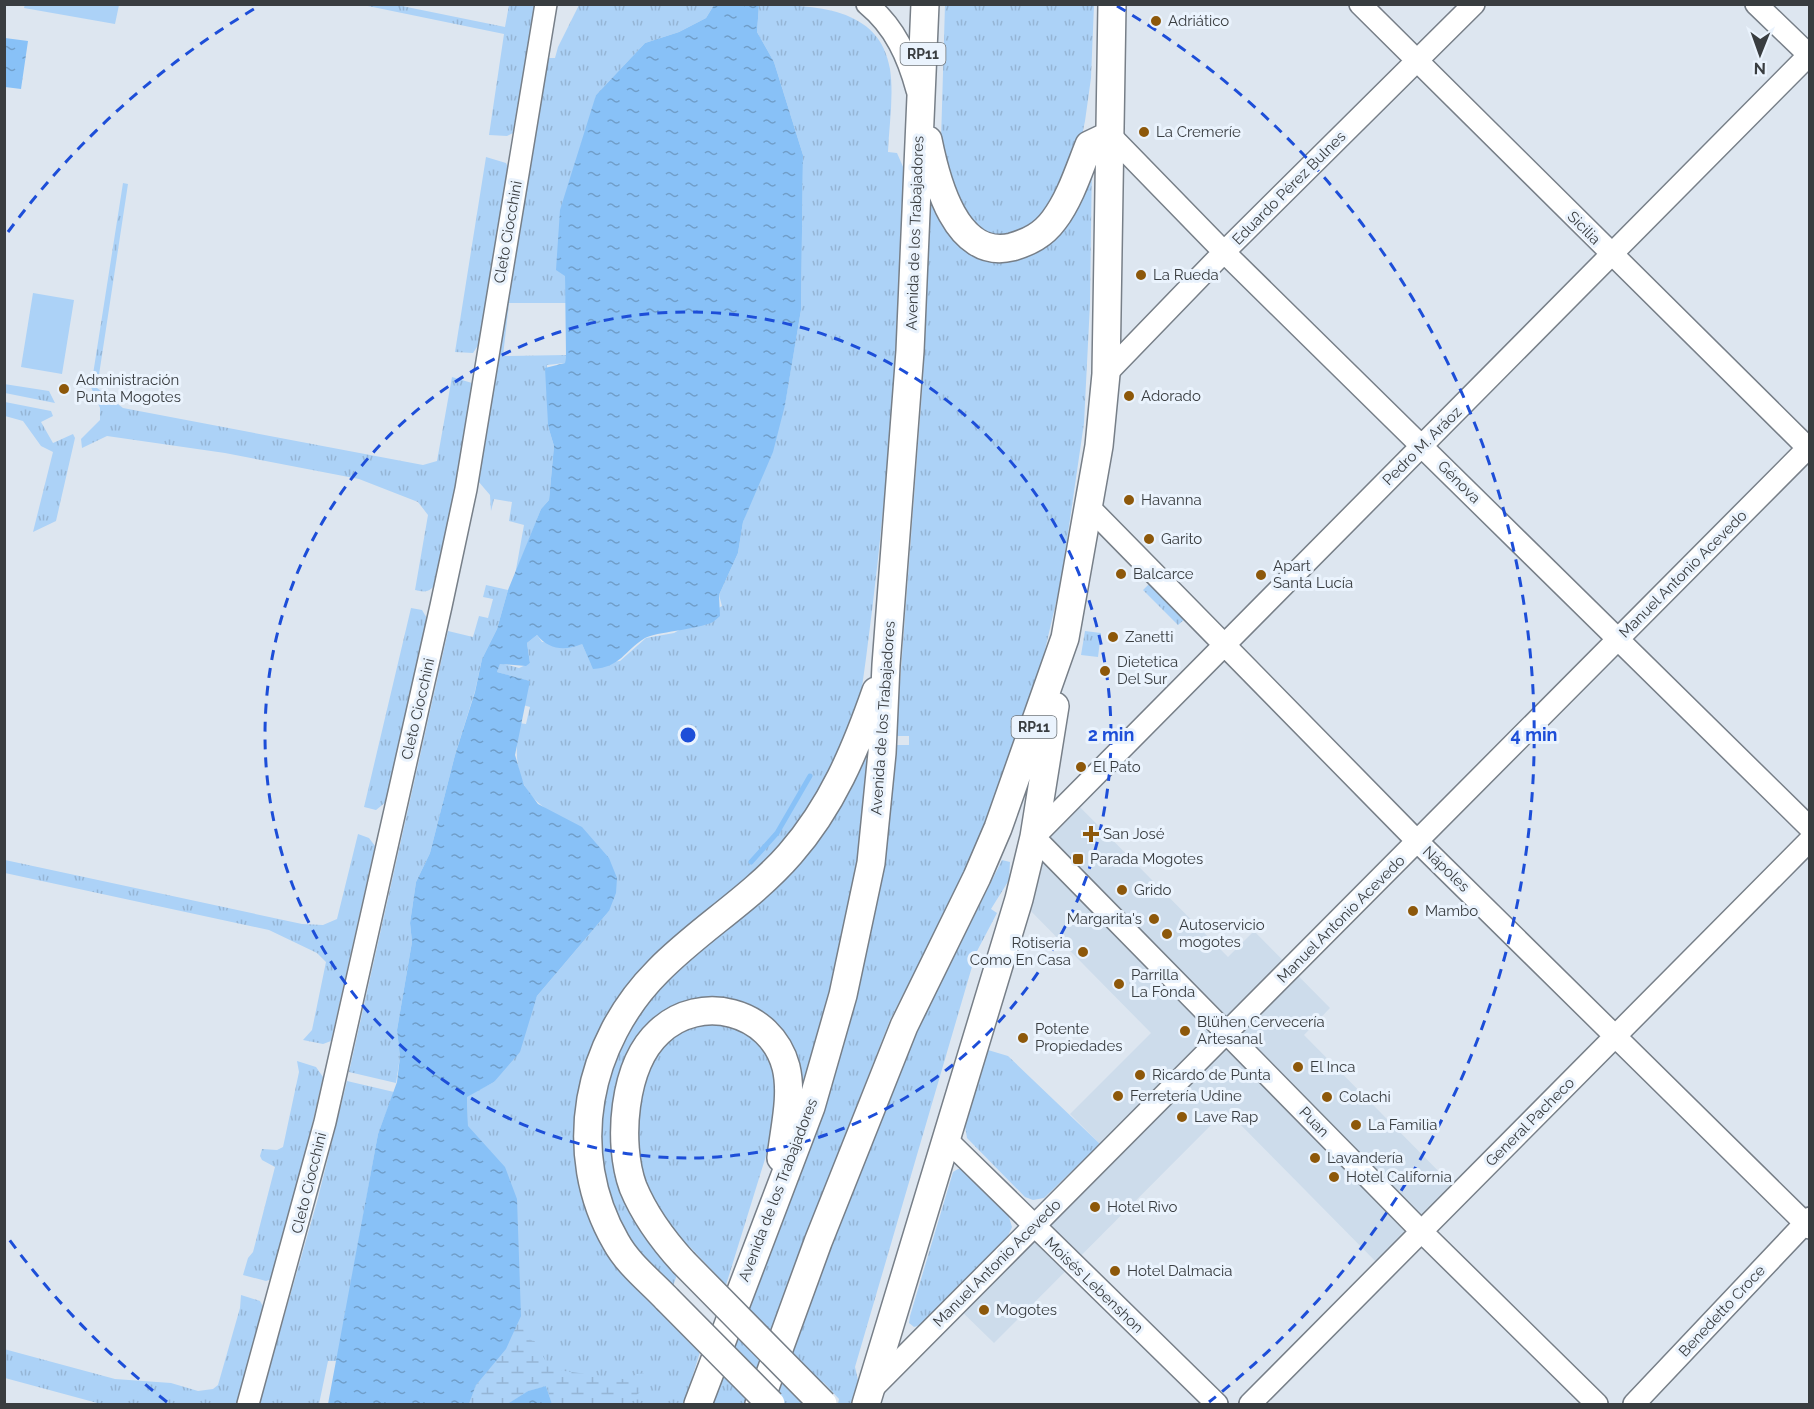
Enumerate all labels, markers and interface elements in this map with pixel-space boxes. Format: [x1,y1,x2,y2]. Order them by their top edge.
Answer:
place label: Adriático [1168,12,1229,30]
marker: Adriático [1149,14,1163,28]
north arrow [1730,24,1790,84]
road number: RP11 [900,43,946,65]
text: N [1753,59,1766,78]
place label: La Cremeríe [1156,123,1241,141]
marker: La Cremeríe [1137,125,1151,139]
street label: Eduardo Pérez Bulnes [1228,127,1350,249]
street label: Avenida de los Trabajadores [903,135,927,331]
street label: Cleto Ciocchini [490,179,526,285]
street label: Sicilia [1564,208,1604,248]
place label: La Rueda [1153,266,1219,284]
marker: La Rueda [1134,268,1148,282]
place label: Administración Punta Mogotes [76,371,181,406]
marker: Administración Punta Mogotes [57,382,71,396]
place label: Adorado [1141,387,1201,405]
marker: Adorado [1122,389,1136,403]
street label: Pedro M. Aráoz [1379,403,1465,489]
street label: Génova [1434,457,1484,507]
place label: Havanna [1141,491,1202,509]
marker: Havanna [1122,493,1136,507]
street label: Manuel Antonio Acevedo [1615,506,1751,642]
place label: Garito [1161,530,1202,548]
marker: Garito [1142,532,1156,546]
place label: Apart Santa Lucía [1273,557,1353,592]
place label: Balcarce [1133,565,1194,583]
marker: Balcarce [1114,567,1128,581]
marker: Apart Santa Lucía [1254,568,1268,582]
street label: Avenida de los Trabajadores [867,620,899,816]
place label: Zanetti [1125,628,1173,646]
marker: Zanetti [1106,630,1120,644]
place label: Dietetica Del Sur [1117,653,1178,688]
street label: Cleto Ciocchini [398,656,438,762]
marker: Dietetica Del Sur [1098,664,1112,678]
road number: RP11 [1012,716,1056,738]
text: 2 min [1088,724,1134,745]
text: 4 min [1511,724,1557,745]
centre of rings [678,725,698,745]
place label: El Pato [1093,758,1141,776]
marker: El Pato [1074,760,1088,774]
place label: San José [1103,825,1165,843]
marker: San José [1084,827,1098,841]
street label: Nápoles [1419,842,1473,896]
place label: Parada Mogotes [1090,850,1203,868]
street label: Manuel Antonio Acevedo [1273,851,1409,987]
marker: Parada Mogotes [1071,852,1085,866]
place label: Grido [1134,881,1172,899]
marker: Grido [1115,883,1129,897]
place label: Mambo [1425,902,1478,920]
marker: Mambo [1406,904,1420,918]
place label: Margarita's [1067,910,1142,928]
marker: Margarita's [1147,912,1161,926]
place label: Autoservicio mogotes [1179,916,1265,951]
marker: Autoservicio mogotes [1160,927,1174,941]
place label: Rotiseria Como En Casa [970,934,1071,969]
marker: Rotiseria Como En Casa [1076,945,1090,959]
place label: Parrilla La Fonda [1131,966,1195,1001]
marker: Parrilla La Fonda [1112,977,1126,991]
place label: Blühen Cervecería Artesanal [1197,1013,1325,1048]
place label: Potente Propiedades [1035,1020,1123,1055]
marker: Blühen Cervecería Artesanal [1178,1024,1192,1038]
marker: Potente Propiedades [1016,1031,1030,1045]
place label: El Inca [1310,1058,1355,1076]
marker: El Inca [1291,1060,1305,1074]
place label: Ricardo de Punta [1152,1066,1271,1084]
marker: Ricardo de Punta [1133,1068,1147,1082]
street label: General Pacheco [1482,1074,1578,1170]
place label: Ferretería Udine [1130,1087,1242,1105]
place label: Colachi [1339,1088,1391,1106]
marker: Ferretería Udine [1111,1089,1125,1103]
marker: Colachi [1320,1090,1334,1104]
street label: Avenida de los Trabajadores [735,1096,821,1284]
street label: Puan [1295,1103,1333,1141]
place label: Lave Rap [1194,1108,1258,1126]
marker: Lave Rap [1175,1110,1189,1124]
place label: La Familia [1368,1116,1437,1134]
marker: La Familia [1349,1118,1363,1132]
street label: Cleto Ciocchini [288,1131,330,1235]
place label: Lavandería [1327,1149,1403,1167]
marker: Lavandería [1308,1151,1322,1165]
place label: Hotel California [1346,1168,1452,1186]
marker: Hotel California [1327,1170,1341,1184]
street label: Manuel Antonio Acevedo [929,1195,1065,1331]
place label: Hotel Rivo [1107,1198,1178,1216]
marker: Hotel Rivo [1088,1200,1102,1214]
street label: Moisés Lebenshon [1041,1233,1147,1337]
street label: Benedetto Croce [1675,1261,1769,1360]
place label: Hotel Dalmacia [1127,1262,1232,1280]
marker: Hotel Dalmacia [1108,1264,1122,1278]
place label: Mogotes [996,1301,1057,1319]
marker: Mogotes [977,1303,991,1317]

